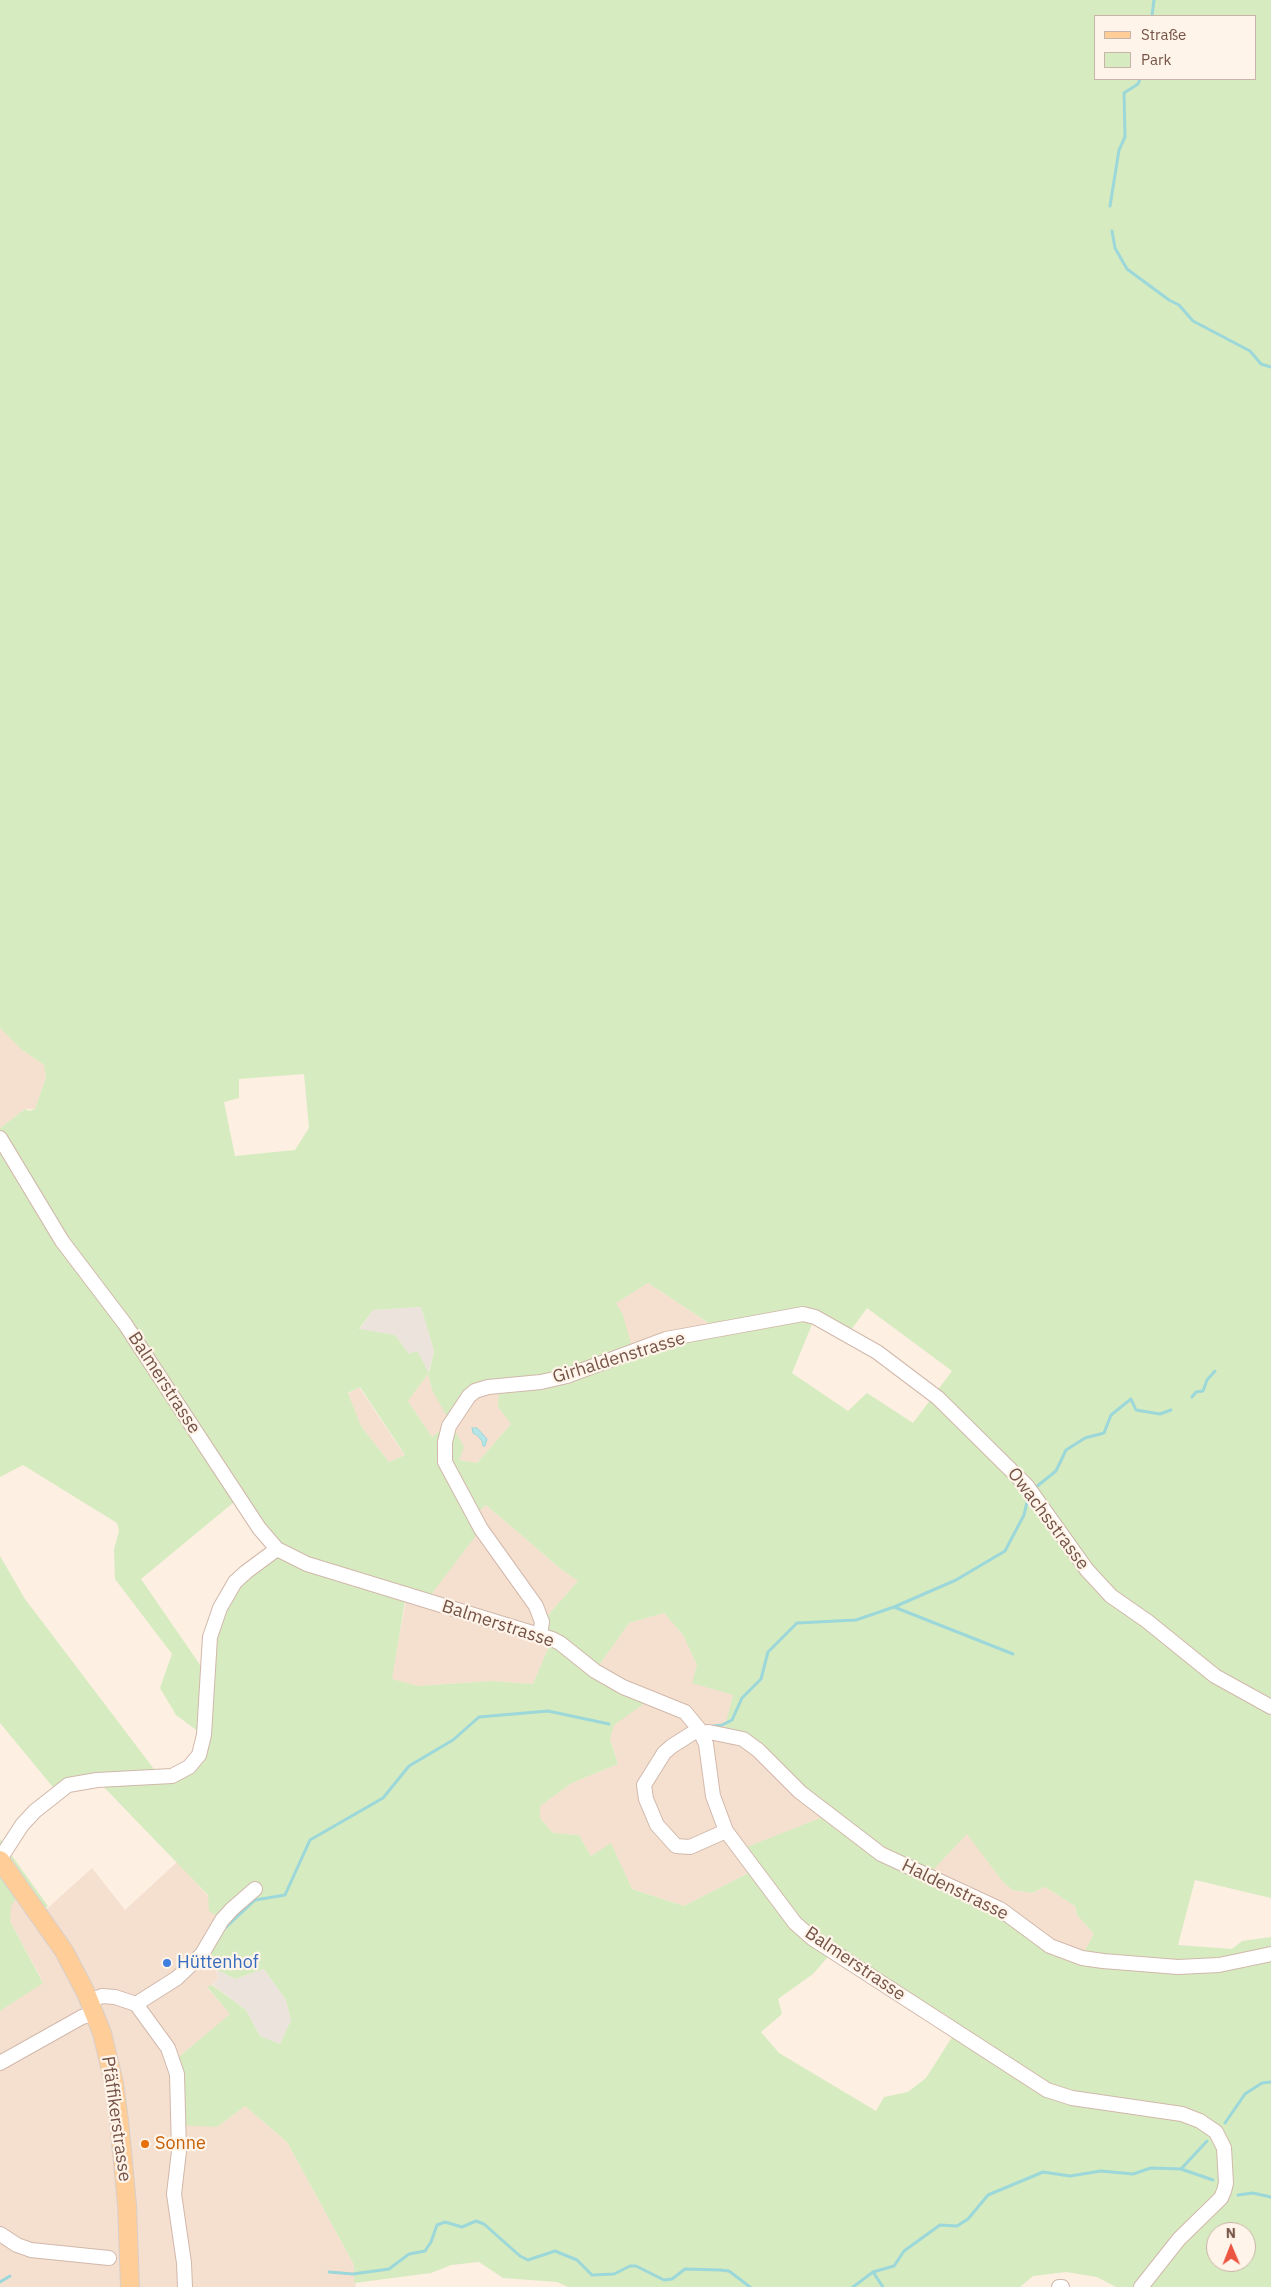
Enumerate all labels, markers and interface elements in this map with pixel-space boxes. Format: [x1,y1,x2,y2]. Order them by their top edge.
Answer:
legend [1094,15,1256,80]
text: Straße [1141,25,1186,44]
text: Park [1141,50,1171,69]
street label: Balmerstrasse [123,1328,205,1438]
street label: Girhaldenstrasse [550,1328,688,1388]
street label: Owachsstrasse [1003,1464,1093,1574]
street label: Balmerstrasse [439,1596,557,1652]
street label: Haldenstrasse [898,1855,1012,1925]
street label: Balmerstrasse [801,1922,909,2006]
place label: Hüttenhof [177,1952,258,1974]
marker: Hüttenhof [161,1957,173,1969]
street label: Pfäffikerstrasse [97,2055,135,2183]
place label: Sonne [155,2133,206,2155]
marker: Sonne [139,2138,151,2150]
north arrow [1206,2222,1256,2272]
text: N [1226,2224,1236,2242]

